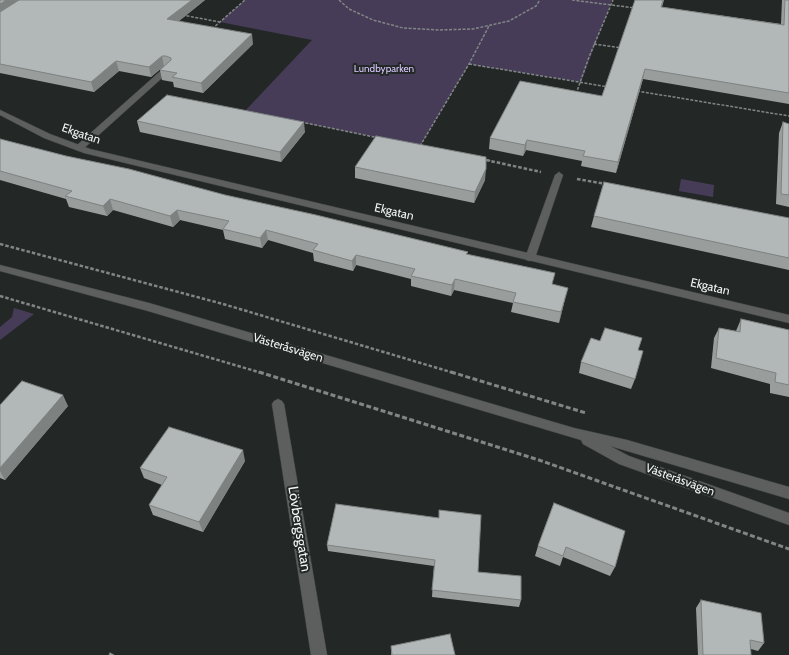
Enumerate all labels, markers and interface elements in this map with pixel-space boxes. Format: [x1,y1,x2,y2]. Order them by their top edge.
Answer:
park label: Lundbyparken [354,63,414,75]
street label: Ekgatan [60,121,102,147]
street label: Ekgatan [373,200,415,224]
street label: Ekgatan [689,275,731,299]
street label: Västeråsvägen [251,331,325,365]
street label: Västeråsvägen [643,461,717,499]
street label: Lövbergsgatan [284,485,314,573]

